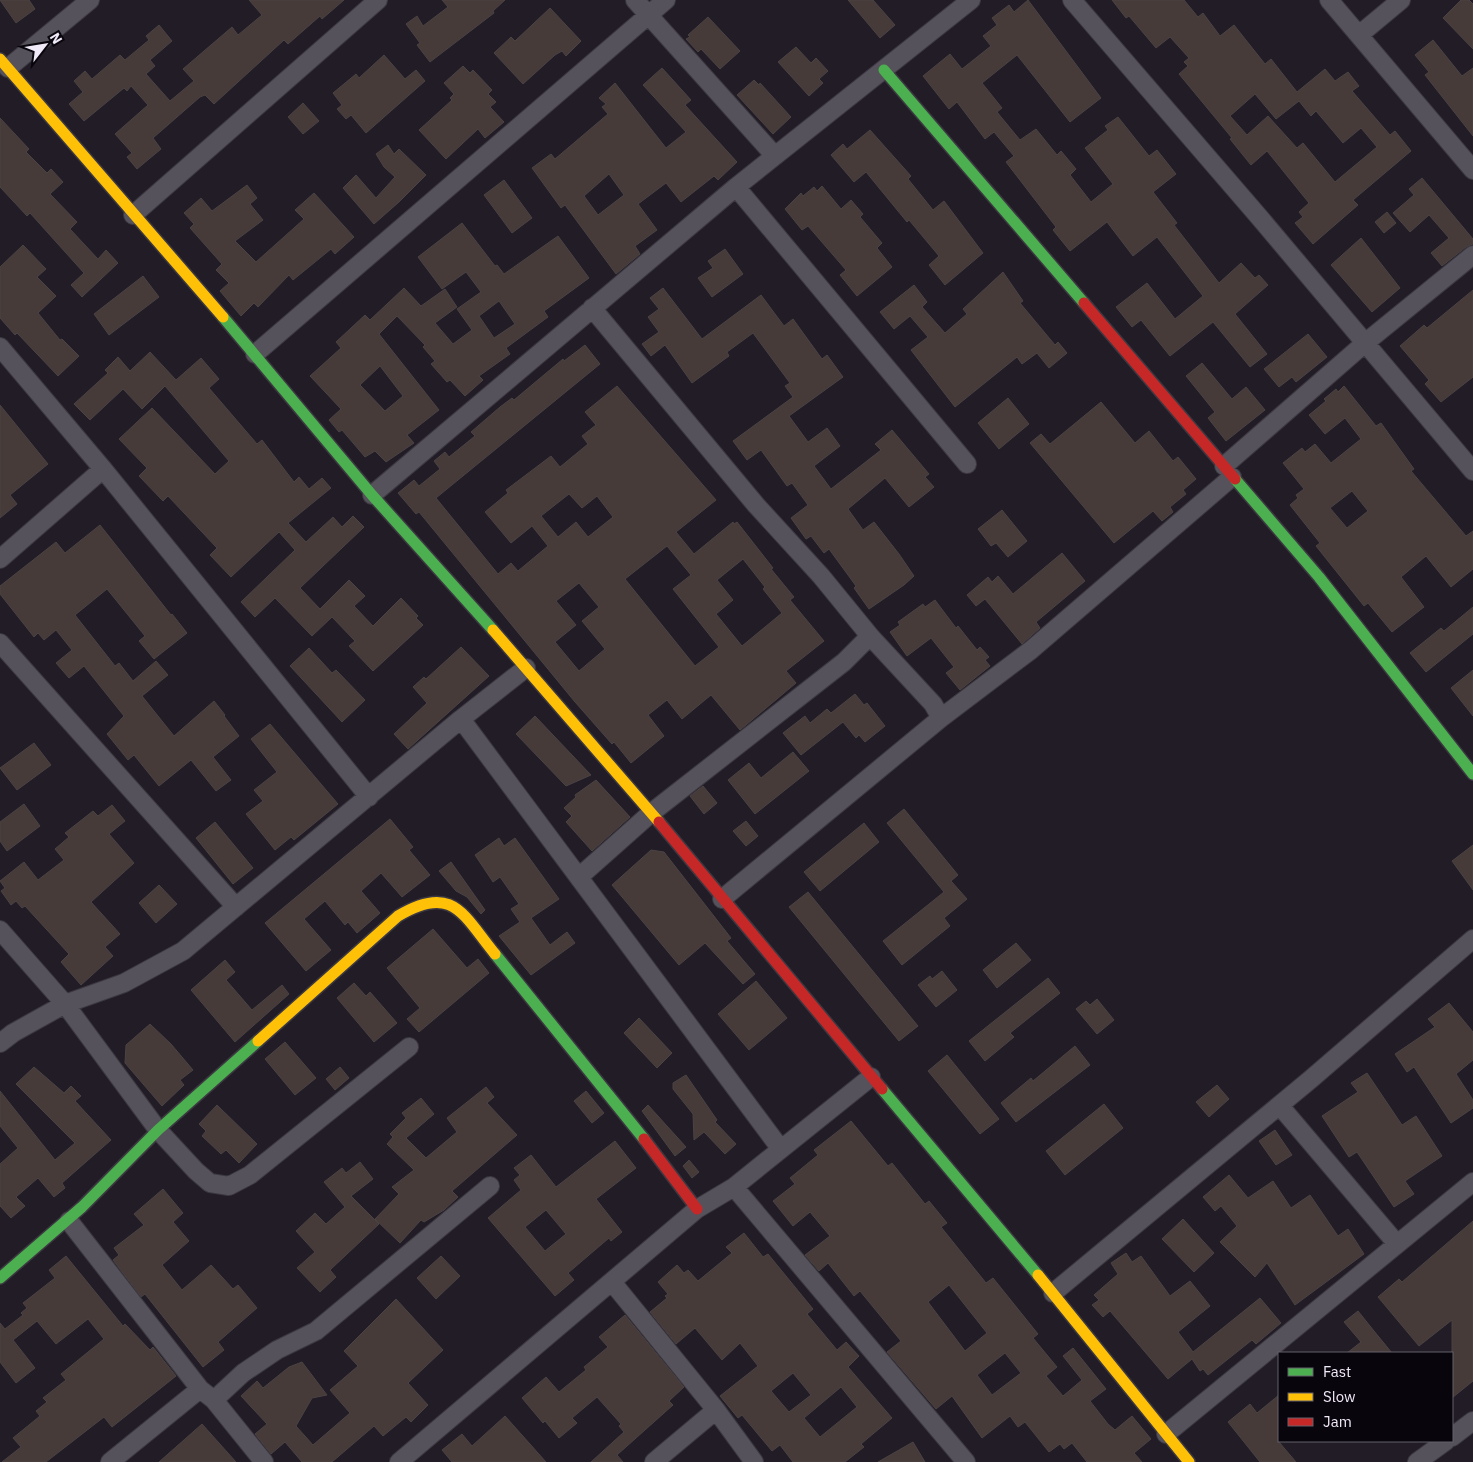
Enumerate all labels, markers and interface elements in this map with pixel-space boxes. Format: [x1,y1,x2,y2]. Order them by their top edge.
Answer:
north arrow [20,20,70,70]
text: N [46,29,66,47]
legend [1278,1352,1453,1442]
text: Fast [1323,1362,1351,1381]
text: Slow [1323,1387,1356,1406]
text: Jam [1323,1412,1352,1431]

